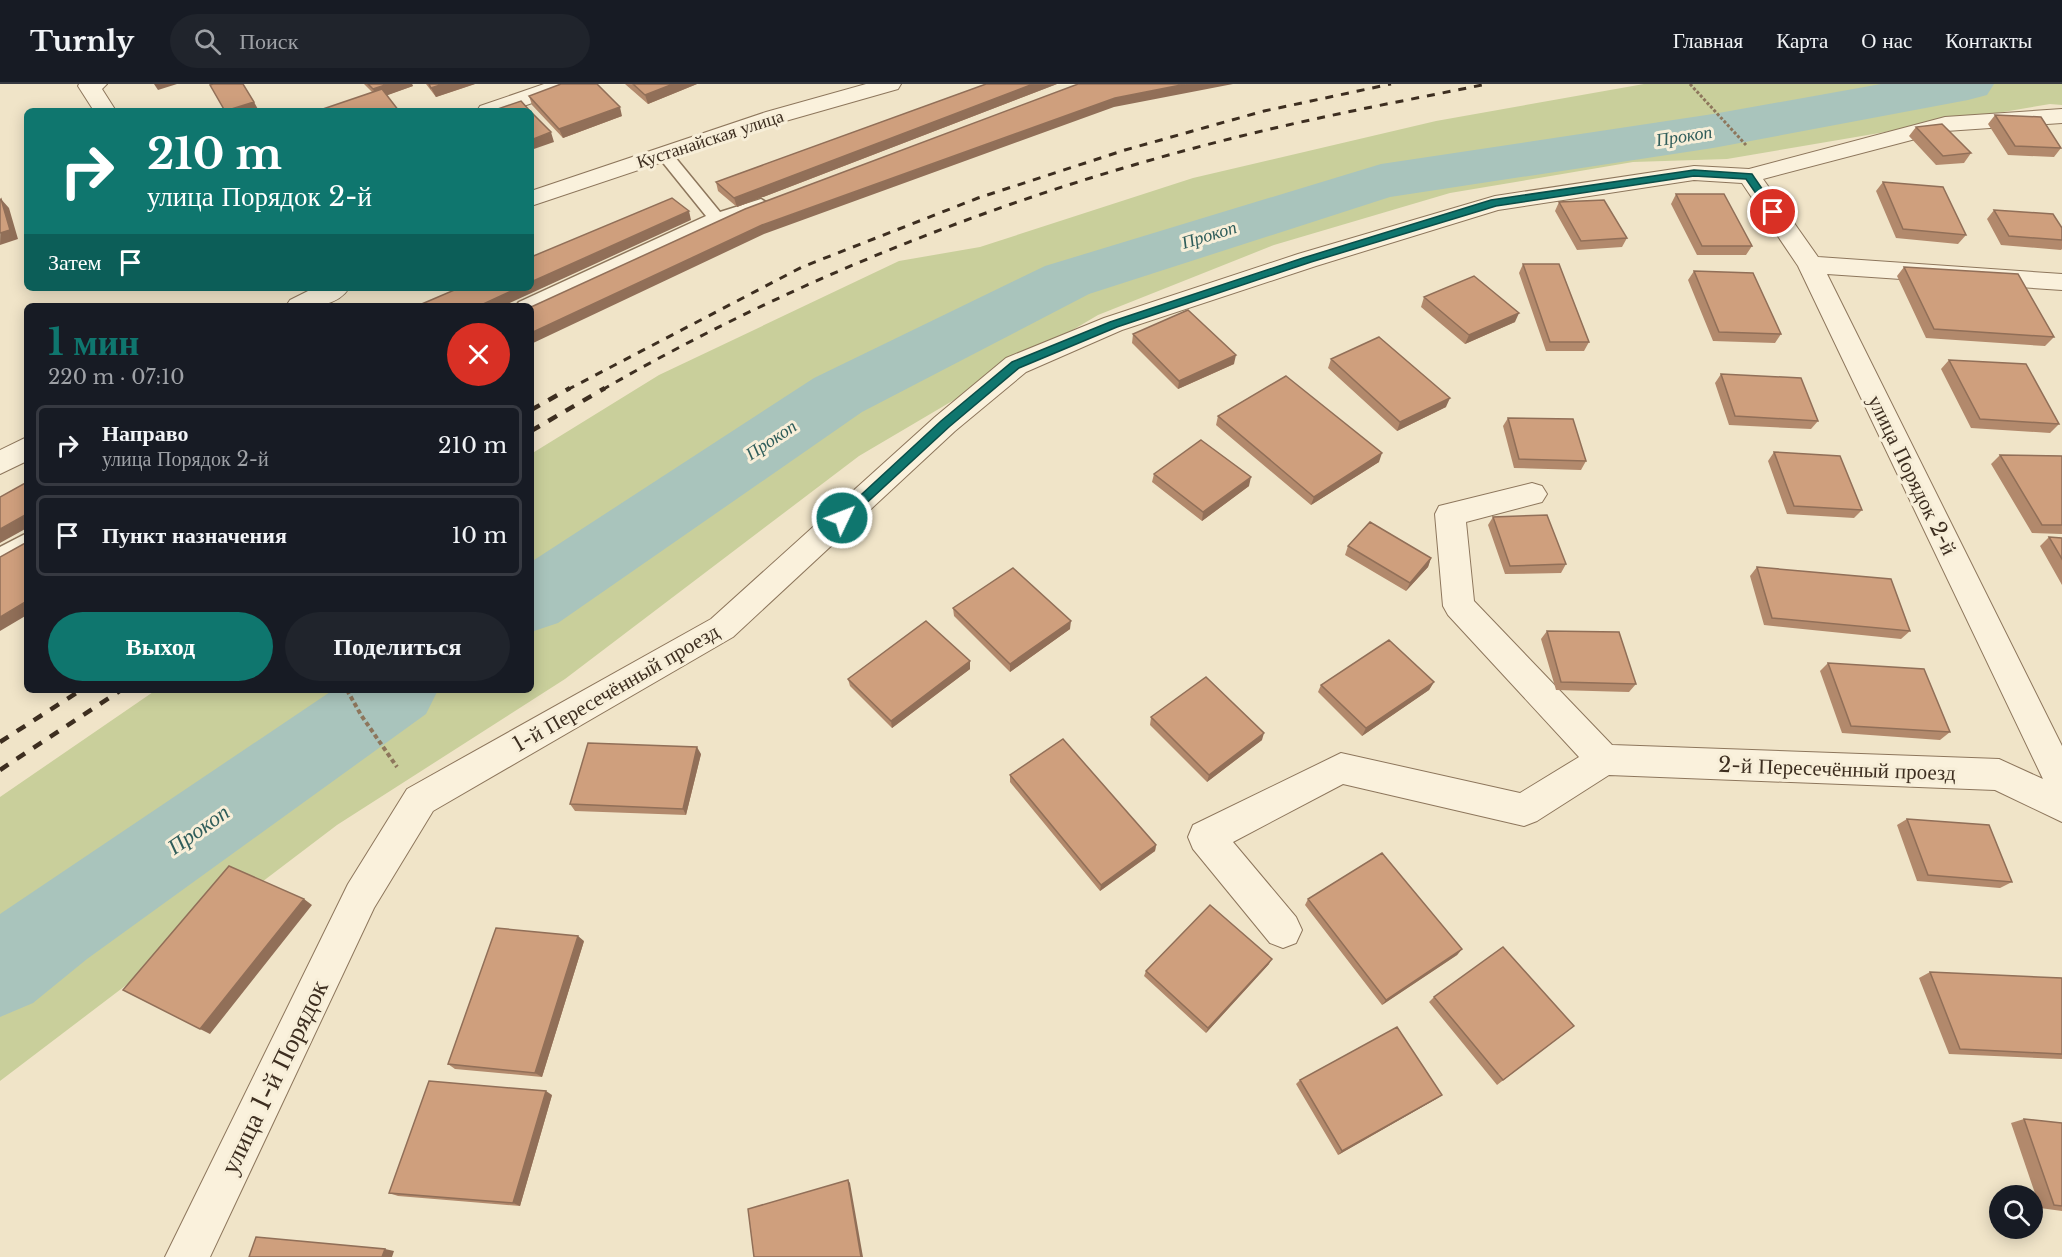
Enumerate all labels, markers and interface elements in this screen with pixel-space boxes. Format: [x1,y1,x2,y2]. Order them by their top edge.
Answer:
search box [170,14,590,68]
text: Turnly [30,24,134,59]
icon: search [191,25,224,58]
text: Поиск [239,28,298,55]
text: Главная [1673,28,1743,54]
text: Карта [1776,28,1828,54]
text: О нас [1861,28,1912,54]
text: Контакты [1945,28,2032,54]
street label: Кустанайская улица [634,105,786,173]
water label: Прокоп [1653,121,1714,151]
text: 210 m [147,128,282,180]
icon: right [48,132,126,210]
text: улица Порядок 2-й [147,180,372,213]
pin [1747,186,1798,237]
icon: arrive [1756,195,1789,228]
water label: Прокоп [1178,216,1239,254]
icon: arrive [114,246,147,279]
text: Затем [48,249,102,276]
text: 1 мин [48,320,139,365]
button: close [447,323,510,386]
text: 220 m · 07:10 [48,365,185,389]
street label: улица Порядок 2-й [1862,391,1962,559]
water label: Прокоп [741,415,801,466]
text: Направо [102,420,188,447]
icon: right [51,429,84,462]
text: 210 m [438,432,507,459]
text: улица Порядок 2-й [102,447,269,471]
position arrow [810,486,874,550]
icon: arrive [51,519,84,552]
text: Пункт назначения [102,522,287,549]
text: 10 m [452,522,507,549]
button: Выход [48,612,273,681]
button: Поделиться [285,612,510,681]
street label: 1-й Пересечённый проезд [508,618,724,758]
street label: 2-й Пересечённый проезд [1718,752,1956,786]
water label: Прокоп [161,798,234,861]
street label: улица 1-й Порядок [213,974,335,1179]
map controls [1989,1185,2043,1239]
button: search [1989,1185,2043,1239]

